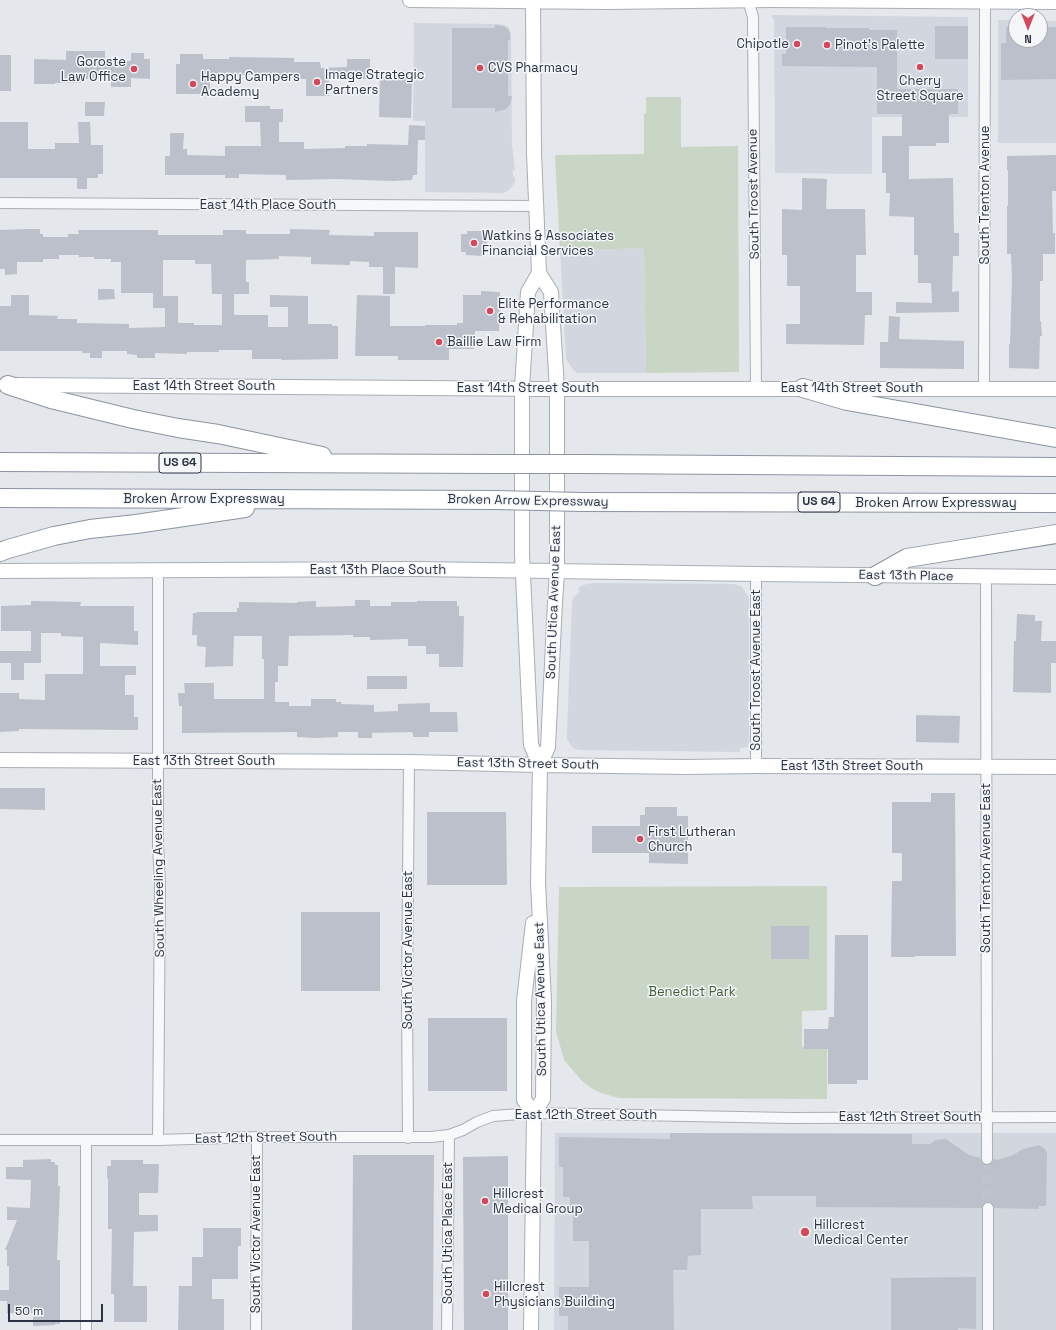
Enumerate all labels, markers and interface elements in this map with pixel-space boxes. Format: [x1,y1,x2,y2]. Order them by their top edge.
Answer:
north arrow [1008,8,1048,48]
text: N [1024,32,1032,46]
place label: Chipotle [736,36,789,52]
place label: Pinot's Palette [835,37,925,53]
marker: Chipotle [792,39,802,49]
marker: Pinot's Palette [822,40,832,50]
place label: Goroste Law Office [61,54,126,85]
place label: CVS Pharmacy [488,60,578,76]
marker: Cherry Street Square [915,62,925,72]
marker: CVS Pharmacy [475,63,485,73]
marker: Goroste Law Office [129,64,139,74]
place label: Image Strategic Partners [325,67,424,98]
place label: Happy Campers Academy [201,69,300,100]
place label: Cherry Street Square [876,73,964,104]
marker: Image Strategic Partners [312,77,322,87]
marker: Happy Campers Academy [188,79,198,89]
street label: South Trenton Avenue [977,125,993,265]
street label: South Troost Avenue [745,129,763,259]
street label: East 14th Place South [200,197,336,213]
place label: Watkins & Associates Financial Services [482,228,614,259]
marker: Watkins & Associates Financial Services [469,238,479,248]
place label: Elite Performance & Rehabilitation [498,296,609,327]
marker: Elite Performance & Rehabilitation [485,306,495,316]
place label: Baillie Law Firm [447,334,541,350]
marker: Baillie Law Firm [434,337,444,347]
street label: East 14th Street South [133,378,275,394]
street label: East 14th Street South [457,380,599,396]
street label: East 14th Street South [781,380,923,396]
road number: US 64 [159,453,201,473]
street label: Broken Arrow Expressway [123,491,285,507]
street label: Broken Arrow Expressway [447,492,609,510]
road number: US 64 [798,492,840,512]
street label: Broken Arrow Expressway [855,495,1017,511]
street label: South Utica Avenue East [544,525,564,679]
street label: East 13th Place South [310,562,446,578]
street label: East 13th Place [858,567,954,585]
street label: South Troost Avenue East [748,589,764,751]
street label: East 13th Street South [133,753,275,769]
street label: East 13th Street South [457,755,599,773]
street label: East 13th Street South [781,758,923,774]
street label: South Wheeling Avenue East [150,779,168,957]
street label: South Trenton Avenue East [978,783,994,953]
place label: First Lutheran Church [648,824,736,855]
marker: First Lutheran Church [635,834,645,844]
street label: South Victor Avenue East [400,871,416,1029]
street label: South Utica Avenue East [532,922,550,1076]
park label: Benedict Park [648,984,736,1000]
street label: East 12th Street South [515,1107,657,1123]
street label: East 12th Street South [839,1109,981,1125]
street label: East 12th Street South [195,1129,337,1147]
street label: South Victor Avenue East [248,1155,264,1313]
street label: South Utica Place East [440,1162,456,1304]
place label: Hillcrest Medical Group [493,1186,583,1217]
marker: Hillcrest Medical Group [480,1196,490,1206]
place label: Hillcrest Medical Center [814,1217,908,1248]
marker: Hillcrest Medical Center [799,1226,811,1238]
place label: Hillcrest Physicians Building [494,1279,615,1310]
marker: Hillcrest Physicians Building [481,1289,491,1299]
scale bar [10,1296,105,1322]
text: 50 m [15,1303,43,1319]

